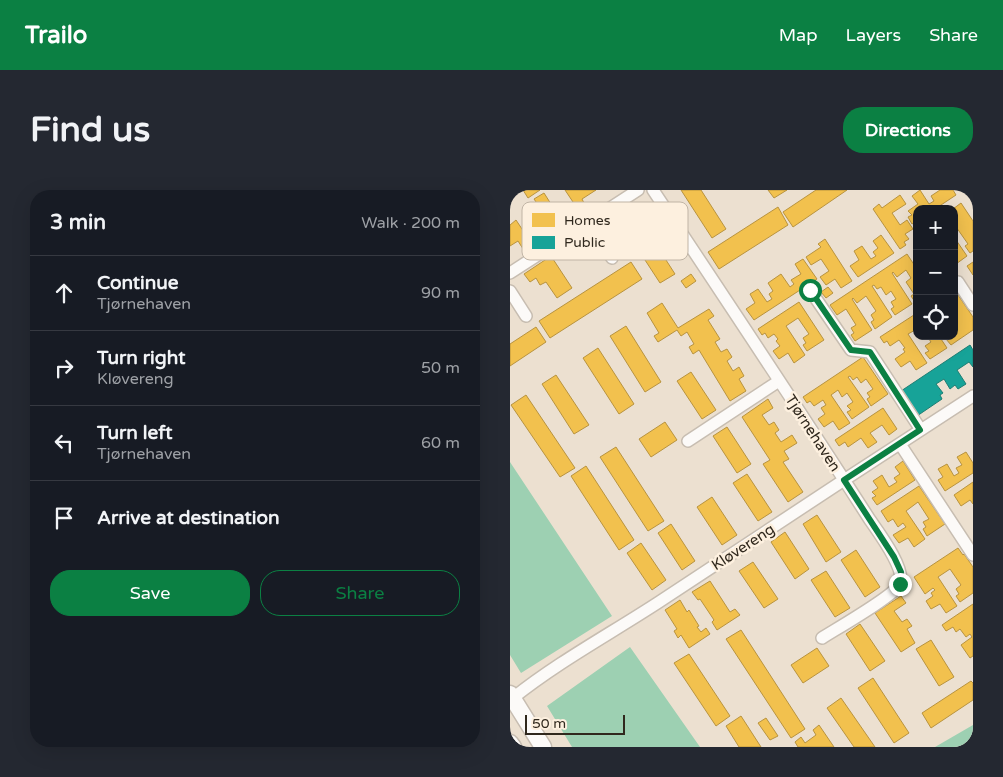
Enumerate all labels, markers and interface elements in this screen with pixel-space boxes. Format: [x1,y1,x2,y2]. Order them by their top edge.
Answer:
text: Trailo [25,21,87,50]
text: Map [779,24,818,46]
text: Layers [846,24,901,46]
text: Share [929,24,978,46]
button: Directions [843,107,973,153]
text: Find us [30,109,150,151]
legend [522,202,688,260]
map controls [913,205,958,340]
button: + [913,205,958,250]
text: 3 min [50,210,106,235]
text: Homes [564,212,611,229]
text: Walk · 200 m [361,213,460,233]
text: Public [564,234,605,251]
button: − [913,250,958,295]
text: Continue [97,272,179,294]
icon: ahead [50,279,78,307]
route start [799,279,822,302]
text: 90 m [421,283,460,303]
text: Tjørnehaven [97,294,191,314]
button: locate [913,295,958,340]
text: Turn right [97,347,185,369]
icon: right [50,354,78,382]
text: 50 m [421,358,460,378]
text: Kløvereng [97,369,174,389]
street label: Tjørnehaven [781,391,845,475]
text: Turn left [97,422,173,444]
icon: left [50,429,78,457]
text: 60 m [421,433,460,453]
text: Tjørnehaven [97,444,191,464]
icon: arrive [50,504,78,532]
text: Arrive at destination [97,507,280,529]
street label: Kløvereng [708,520,778,574]
button: Save [50,570,250,616]
button: Share [260,570,460,616]
route end [889,573,912,596]
scale bar [525,712,625,735]
text: 50 m [532,715,566,732]

